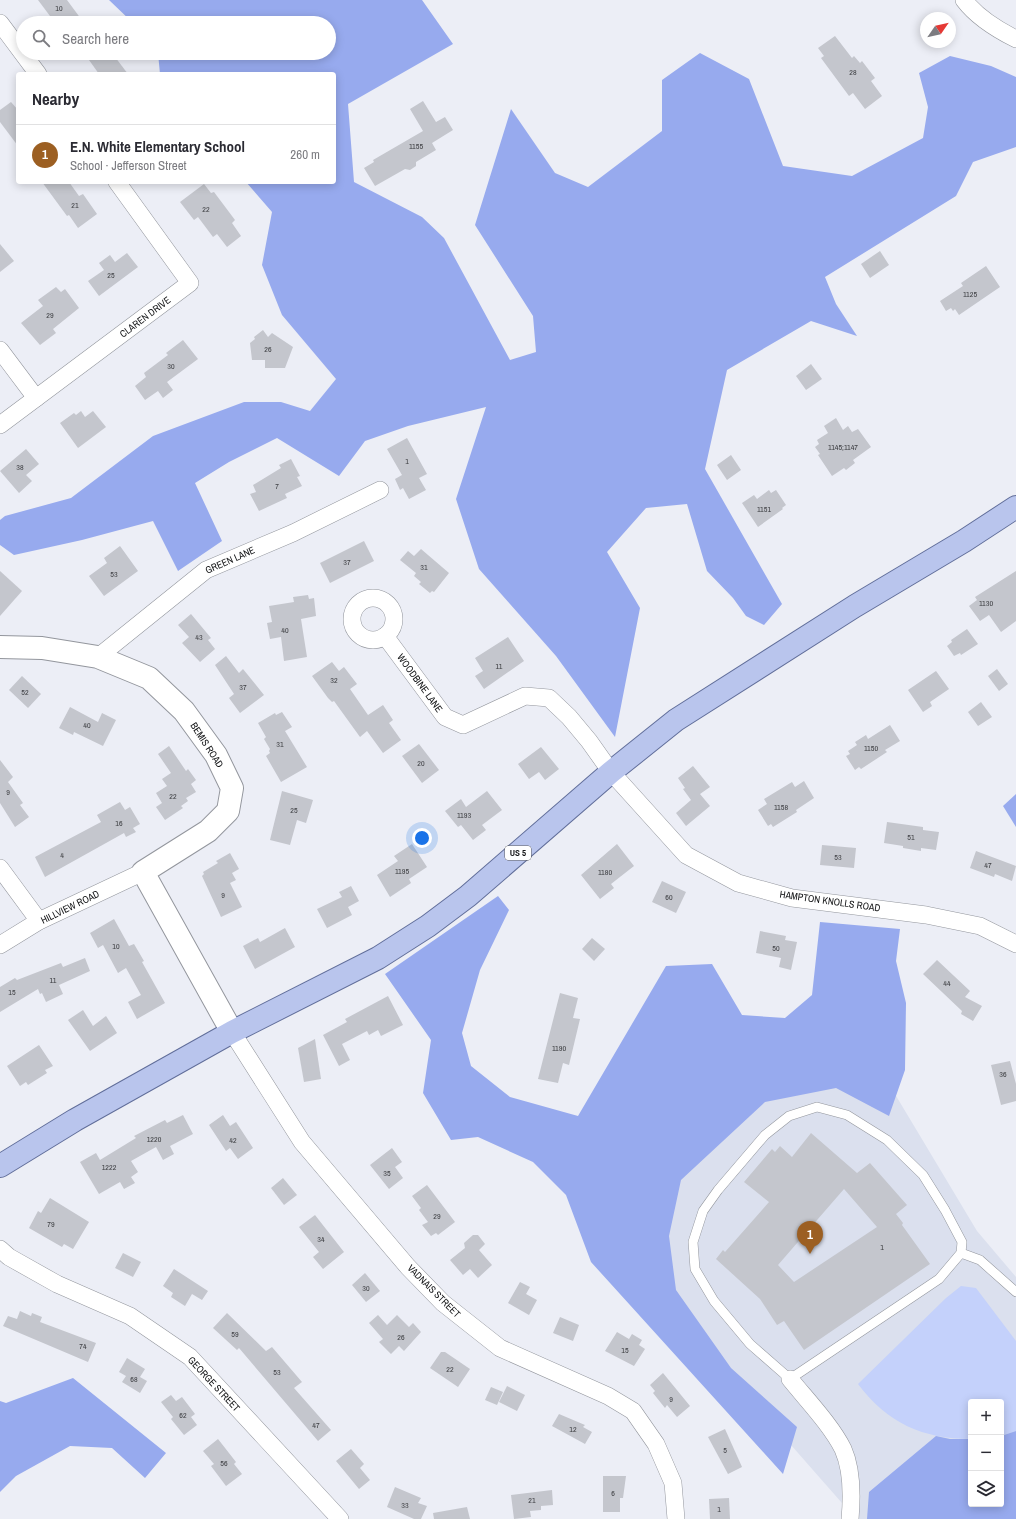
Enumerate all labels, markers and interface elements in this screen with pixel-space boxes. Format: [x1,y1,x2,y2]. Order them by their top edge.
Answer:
house number: 10 [55,3,63,13]
north arrow [920,12,956,48]
search box [16,16,336,60]
icon: search [30,27,52,49]
text: Search here [62,28,129,49]
house number: 28 [849,67,857,77]
text: Nearby [32,87,79,110]
text: E.N. White Elementary School [70,136,245,157]
house number: 1155 [409,141,423,151]
text: 1 [42,146,48,163]
text: 260 m [290,146,320,163]
text: School · Jefferson Street [70,157,187,174]
house number: 21 [71,200,79,210]
house number: 22 [202,204,210,214]
house number: 25 [107,270,115,280]
house number: 1125 [963,289,977,299]
street label: CLAREN DRIVE [117,294,173,340]
house number: 29 [46,310,54,320]
house number: 26 [264,344,272,354]
house number: 30 [167,361,175,371]
house number: 1145;1147 [828,442,858,452]
house number: 1 [405,456,409,466]
house number: 38 [16,462,24,472]
house number: 7 [275,481,279,491]
house number: 1151 [757,504,771,514]
street label: GREEN LANE [203,543,257,577]
house number: 37 [343,557,351,567]
house number: 31 [420,562,428,572]
house number: 53 [110,569,118,579]
house number: 1130 [979,598,993,608]
house number: 40 [281,625,289,635]
house number: 43 [195,632,203,642]
street label: WOODBINE LANE [394,651,446,715]
house number: 11 [496,661,503,671]
house number: 32 [330,675,338,685]
house number: 37 [239,682,247,692]
house number: 52 [21,687,29,697]
house number: 40 [83,720,91,730]
street label: BEMIS ROAD [188,720,227,770]
house number: 31 [276,739,284,749]
house number: 1150 [864,743,878,753]
house number: 20 [417,758,425,768]
house number: 9 [6,787,10,797]
house number: 22 [169,791,177,801]
house number: 1158 [774,802,788,812]
house number: 25 [290,805,298,815]
house number: 1193 [457,810,471,820]
house number: 16 [115,818,123,828]
your location [412,828,432,848]
house number: 51 [907,832,915,842]
road number: US 5 [505,846,531,860]
house number: 4 [60,850,64,860]
house number: 53 [834,852,842,862]
house number: 47 [984,860,992,870]
house number: 1195 [395,866,409,876]
house number: 1180 [598,867,612,877]
street label: HILLVIEW ROAD [39,887,102,927]
street label: HAMPTON KNOLLS ROAD [779,888,881,915]
house number: 9 [221,890,225,900]
house number: 60 [665,892,673,902]
house number: 10 [112,941,120,951]
house number: 50 [772,943,780,953]
house number: 11 [50,975,57,985]
house number: 44 [943,978,951,988]
house number: 15 [8,987,16,997]
house number: 1190 [552,1043,566,1053]
house number: 36 [999,1069,1007,1079]
house number: 1220 [147,1134,162,1144]
house number: 42 [229,1135,237,1145]
house number: 1222 [102,1162,117,1172]
house number: 35 [383,1168,391,1178]
house number: 29 [433,1211,441,1221]
house number: 79 [47,1219,55,1229]
pin: 1 [797,1221,823,1254]
house number: 34 [317,1234,325,1244]
house number: 1 [880,1242,884,1252]
street label: VADNAIS STREET [405,1262,463,1320]
house number: 30 [362,1283,370,1293]
house number: 59 [231,1329,239,1339]
house number: 26 [397,1332,405,1342]
house number: 74 [79,1341,87,1351]
house number: 15 [621,1345,629,1355]
street label: GEORGE STREET [185,1354,243,1414]
house number: 22 [446,1364,454,1374]
house number: 53 [273,1367,281,1377]
house number: 68 [130,1374,138,1384]
house number: 9 [669,1394,673,1404]
map controls [968,1399,1004,1507]
button: + [968,1399,1004,1435]
house number: 62 [179,1410,187,1420]
house number: 47 [312,1420,320,1430]
house number: 12 [569,1424,577,1434]
button: − [968,1435,1004,1471]
house number: 5 [723,1445,727,1455]
house number: 56 [220,1458,228,1468]
button: layers [968,1471,1004,1507]
house number: 6 [611,1488,615,1498]
house number: 21 [528,1495,536,1505]
house number: 33 [401,1500,409,1510]
house number: 1 [717,1504,721,1514]

